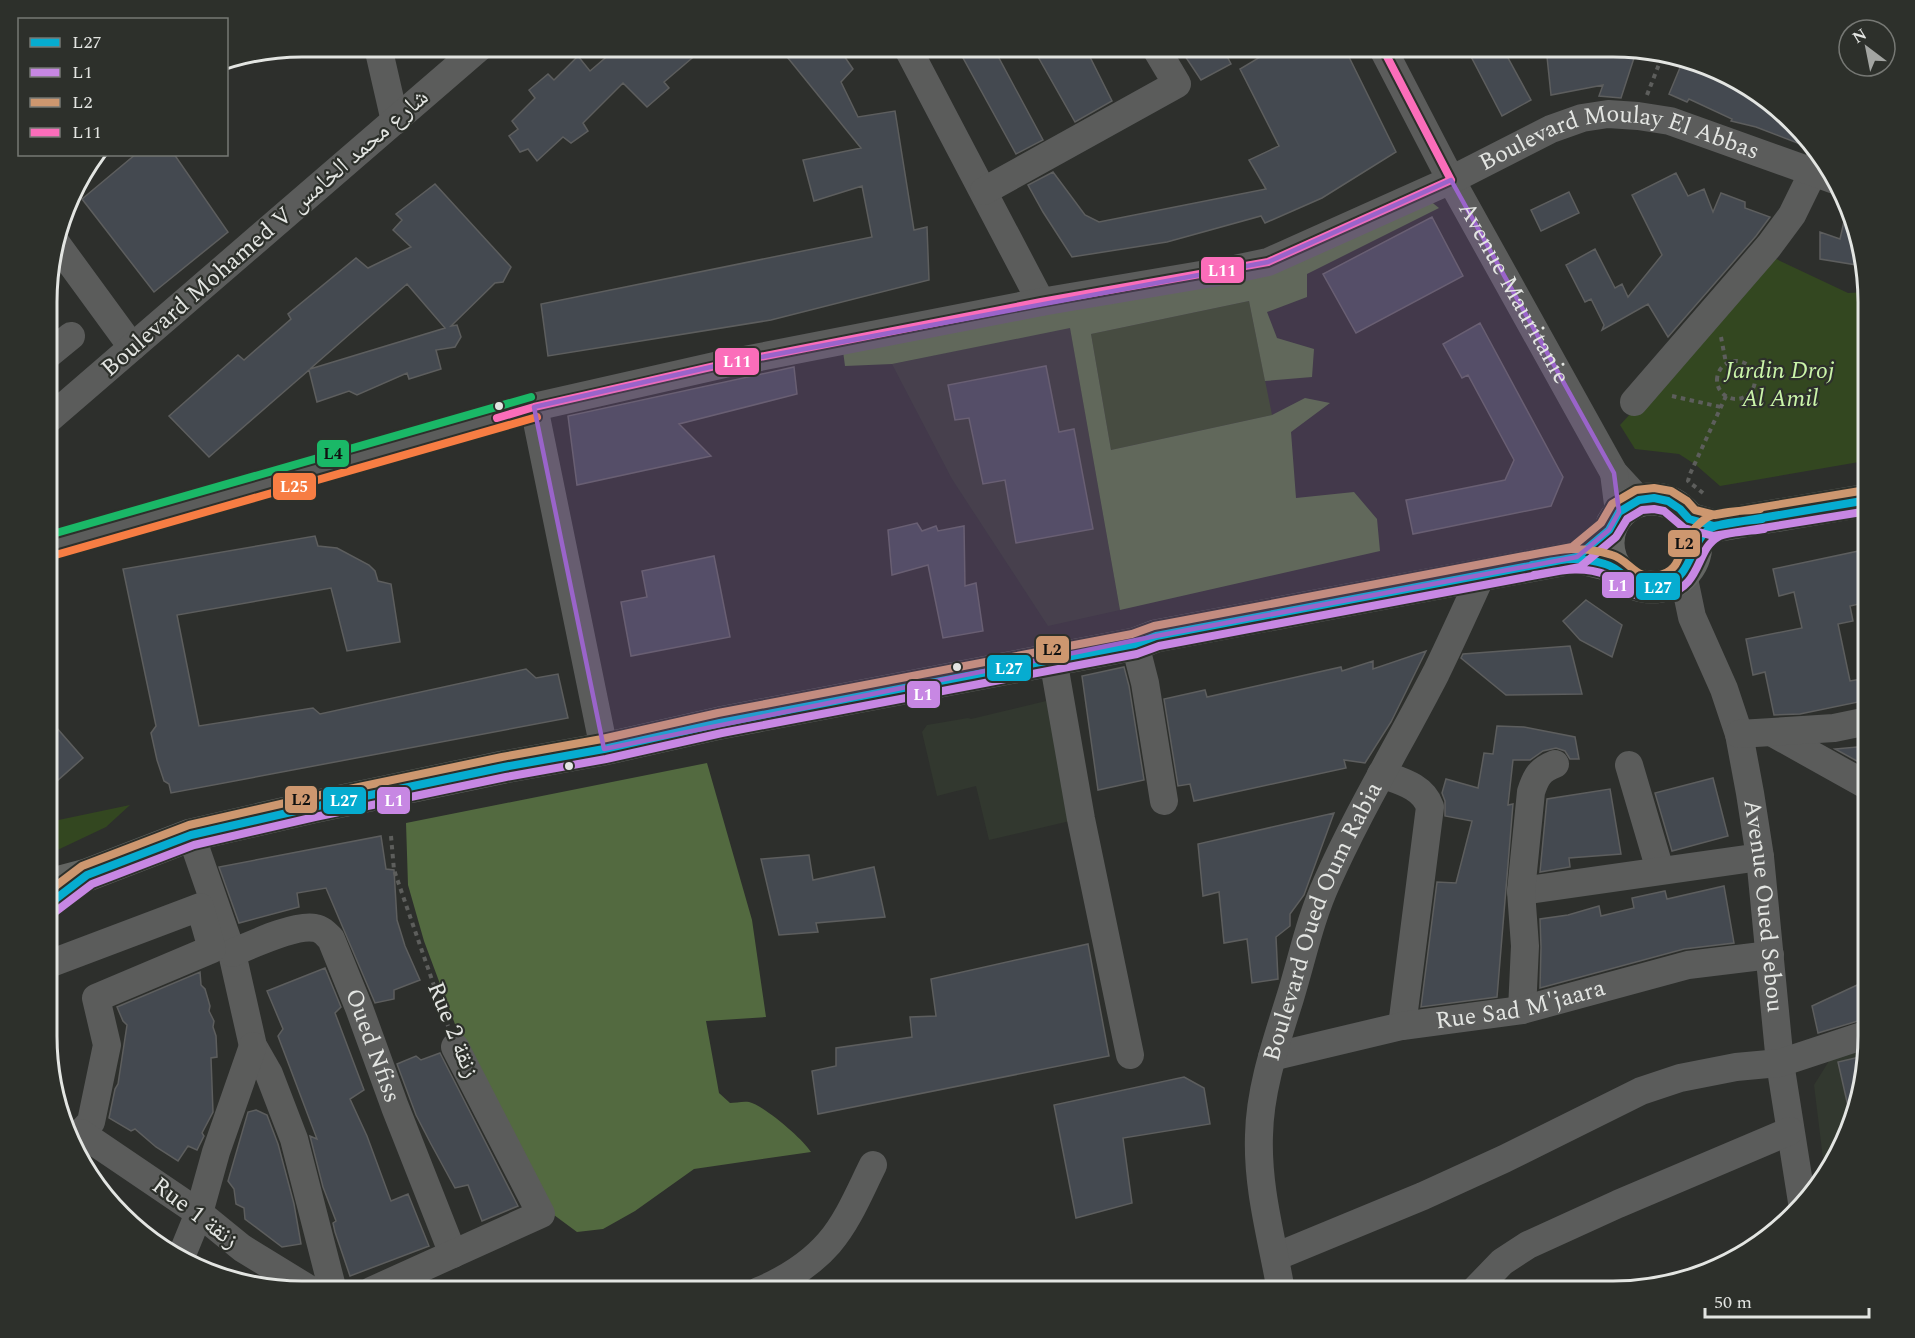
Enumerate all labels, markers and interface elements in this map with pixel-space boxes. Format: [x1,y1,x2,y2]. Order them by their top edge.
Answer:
legend [18,18,228,156]
north arrow [1837,18,1897,78]
text: N [1848,22,1871,50]
text: L27 [72,29,101,56]
text: L1 [72,59,92,86]
street label: Boulevard Mohamed V شارع محمد الخامس [93,80,437,386]
text: L2 [72,89,92,116]
text: Boulevard Moulay El Abbas [1473,96,1764,181]
text: L11 [72,119,101,146]
street label: Boulevard Moulay El Abbas [1472,144,1766,184]
street label: Avenue Mauritanie [1449,195,1579,391]
line badge: L11 [1200,256,1245,284]
text: L11 [1208,259,1236,283]
line badge: L11 [714,347,760,376]
text: L11 [723,350,751,374]
park label: Jardin Droj Al Amil [1723,353,1835,417]
unlabelled marker [493,400,505,412]
line badge: L4 [316,439,350,468]
text: L4 [323,442,343,466]
line badge: L25 [272,472,317,501]
text: L25 [280,475,308,499]
line badge: L2 [1667,529,1701,558]
text: L2 [1674,532,1694,556]
line badge: L1 [1601,571,1635,599]
line badge: L27 [1635,572,1681,601]
text: L1 [1608,574,1628,598]
text: L27 [1644,576,1672,600]
line badge: L2 [1035,635,1070,664]
text: L2 [1042,638,1062,662]
line badge: L27 [986,654,1032,682]
text: L27 [995,657,1023,681]
unlabelled marker [951,661,963,673]
line badge: L1 [906,680,941,709]
text: L1 [913,683,933,707]
unlabelled marker [563,760,575,772]
street label: Boulevard Oued Oum Rabia [1254,775,1392,1066]
line badge: L2 [284,785,318,814]
line badge: L27 [322,786,367,815]
line badge: L1 [376,786,411,815]
text: L2 [291,788,311,812]
text: L27 [330,789,358,813]
text: L1 [384,789,404,813]
street label: Avenue Oued Sebou [1733,797,1793,1014]
street label: Rue Sad M'jaara [1433,970,1610,1039]
street label: Rue 2 زنقة [417,976,489,1084]
street label: Oued Nfiss [335,983,410,1108]
street label: Rue 1 زنقة [144,1168,246,1258]
scale bar [1705,1281,1868,1319]
text: 50 m [1714,1289,1752,1316]

